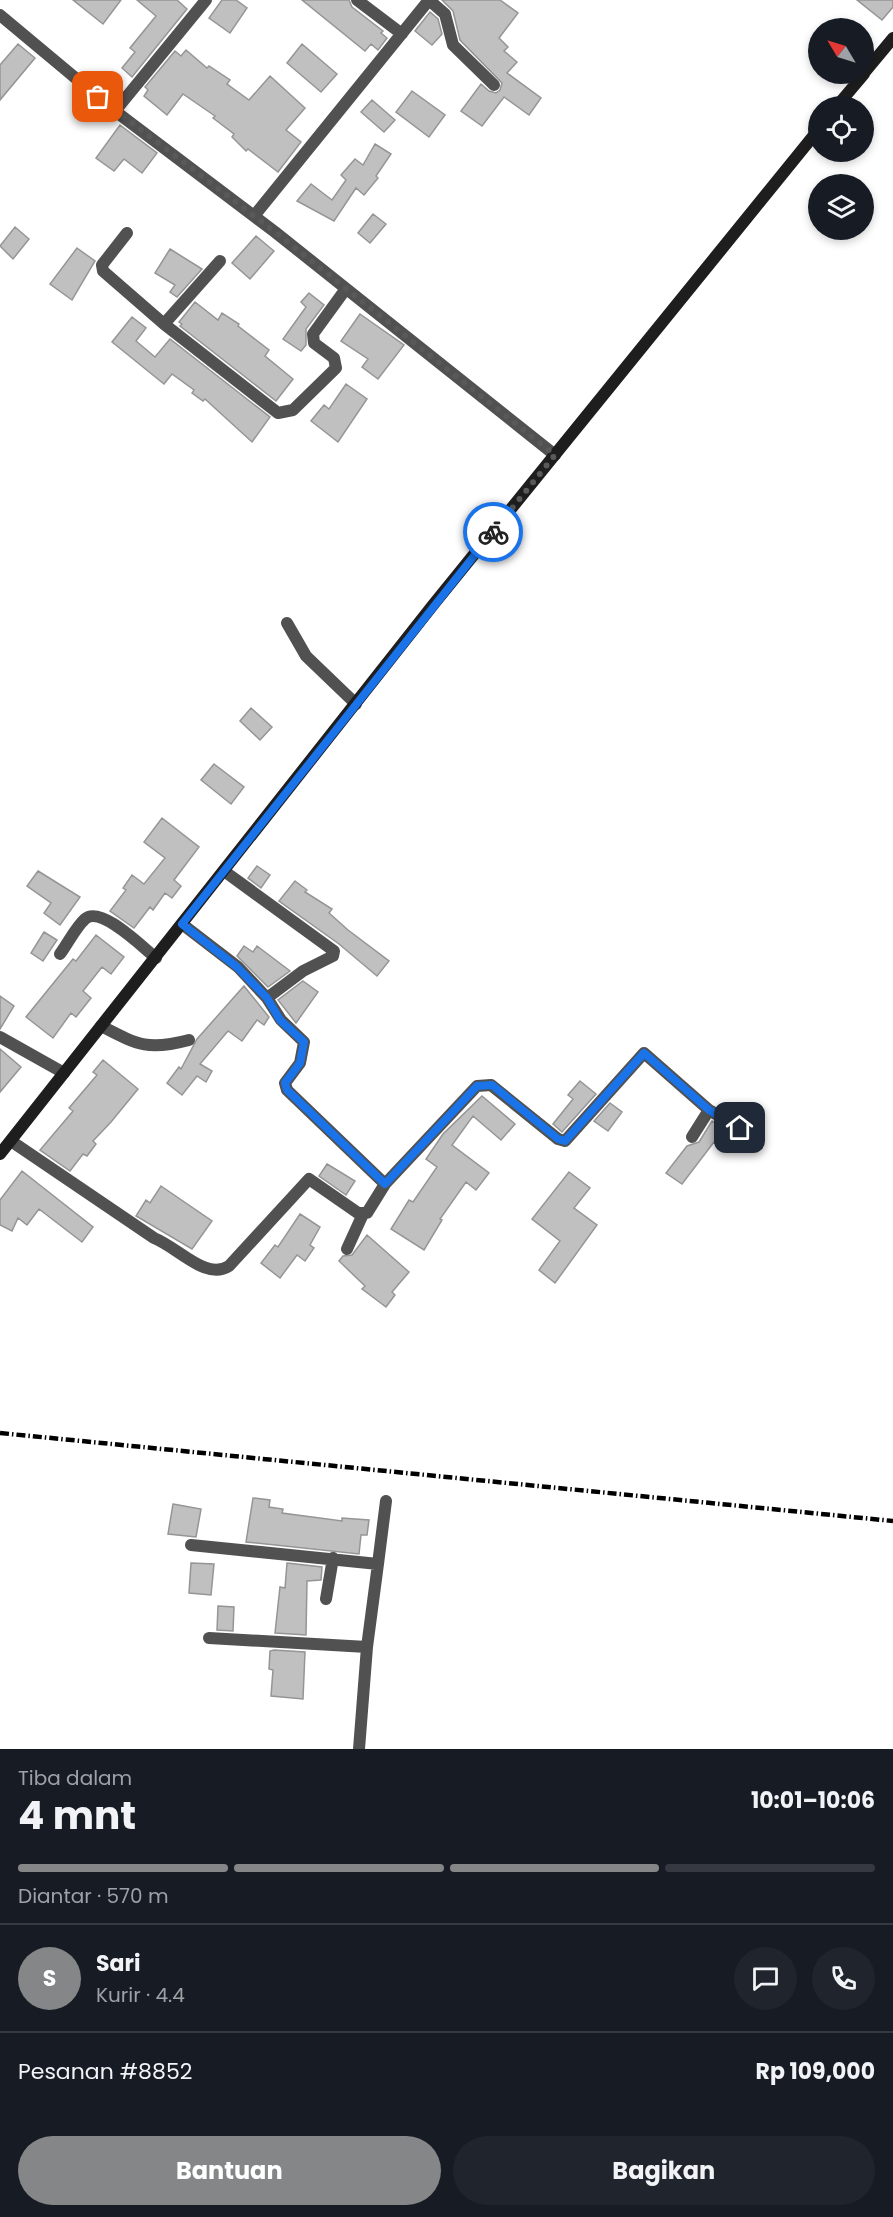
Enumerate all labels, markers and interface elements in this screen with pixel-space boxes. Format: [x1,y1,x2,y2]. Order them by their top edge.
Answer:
north arrow [808,18,874,84]
map controls [808,18,874,240]
pin [72,71,123,122]
icon: bag [81,80,114,113]
button: locate [808,96,874,162]
button: layers [808,174,874,240]
courier [463,502,523,562]
icon: bike [477,516,510,549]
pin [714,1102,765,1153]
icon: home [723,1111,756,1144]
text: Tiba dalam [18,1764,132,1792]
text: 10:01–10:06 [751,1785,875,1816]
text: 4 mnt [18,1788,136,1843]
text: Diantar · 570 m [18,1882,169,1910]
button: chat [734,1947,797,2010]
button: phone [812,1947,875,2010]
text: Sari [96,1948,140,1979]
text: S [43,1963,56,1994]
text: Kurir · 4.4 [96,1981,185,2009]
text: Pesanan #8852 [18,2056,192,2087]
text: Rp 109,000 [756,2056,875,2087]
button: Bantuan [18,2136,441,2205]
button: Bagikan [453,2136,875,2205]

